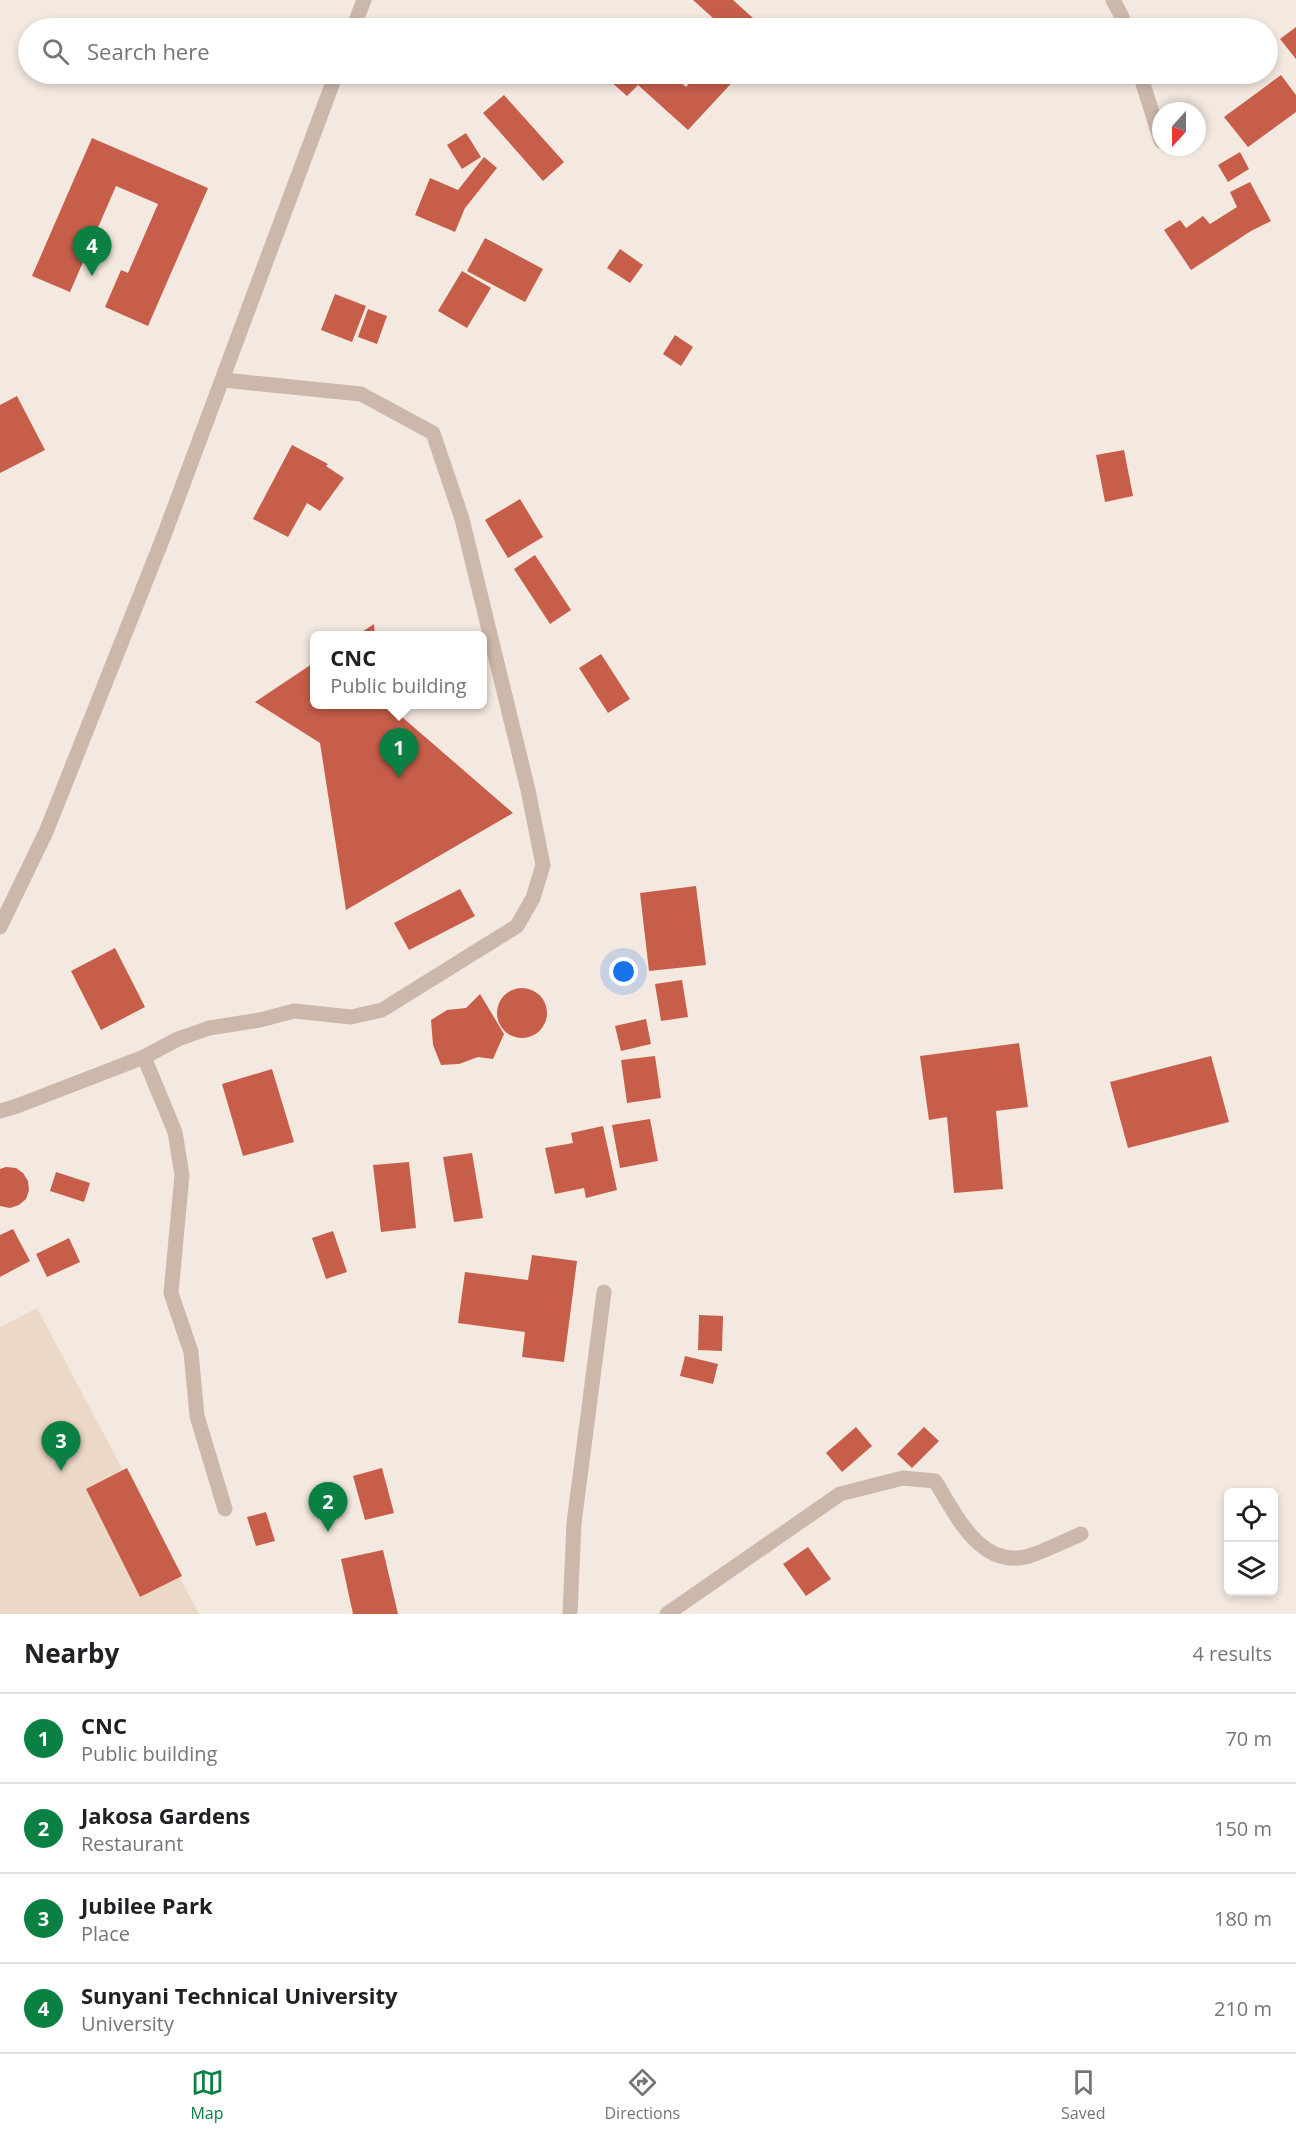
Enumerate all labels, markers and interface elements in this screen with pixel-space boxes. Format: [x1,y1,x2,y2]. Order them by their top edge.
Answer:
search box [18,18,1278,84]
icon: search [39,35,72,68]
text: Search here [87,36,210,66]
north arrow [1152,102,1206,156]
pin: 4 [72,226,112,276]
popup [310,631,487,709]
text: CNC [330,642,376,672]
text: Public building [330,672,467,699]
pin: 1 [380,728,418,778]
your location [609,957,638,986]
pin: 3 [42,1422,80,1471]
pin: 2 [308,1482,348,1532]
map controls [1224,1488,1278,1596]
button: locate [1224,1488,1278,1542]
button: layers [1224,1542,1278,1596]
text: Nearby [24,1635,119,1671]
text: 4 results [1192,1640,1272,1667]
text: CNC [81,1710,127,1740]
text: 1 [38,1725,49,1752]
text: 70 m [1225,1725,1272,1752]
text: Public building [81,1740,217,1767]
text: Jakosa Gardens [81,1800,250,1830]
text: 2 [38,1815,49,1842]
text: 150 m [1214,1815,1272,1842]
text: Restaurant [81,1830,183,1857]
text: Jubilee Park [81,1890,213,1920]
text: 3 [38,1905,49,1932]
text: 180 m [1214,1905,1272,1932]
text: Place [81,1920,130,1947]
text: Sunyani Technical University [81,1980,397,2010]
text: 4 [38,1995,49,2022]
text: 210 m [1214,1995,1272,2022]
text: University [81,2010,174,2037]
tab: Map [190,2066,224,2124]
tab: Directions [604,2066,680,2124]
tab: Saved [1061,2066,1106,2124]

